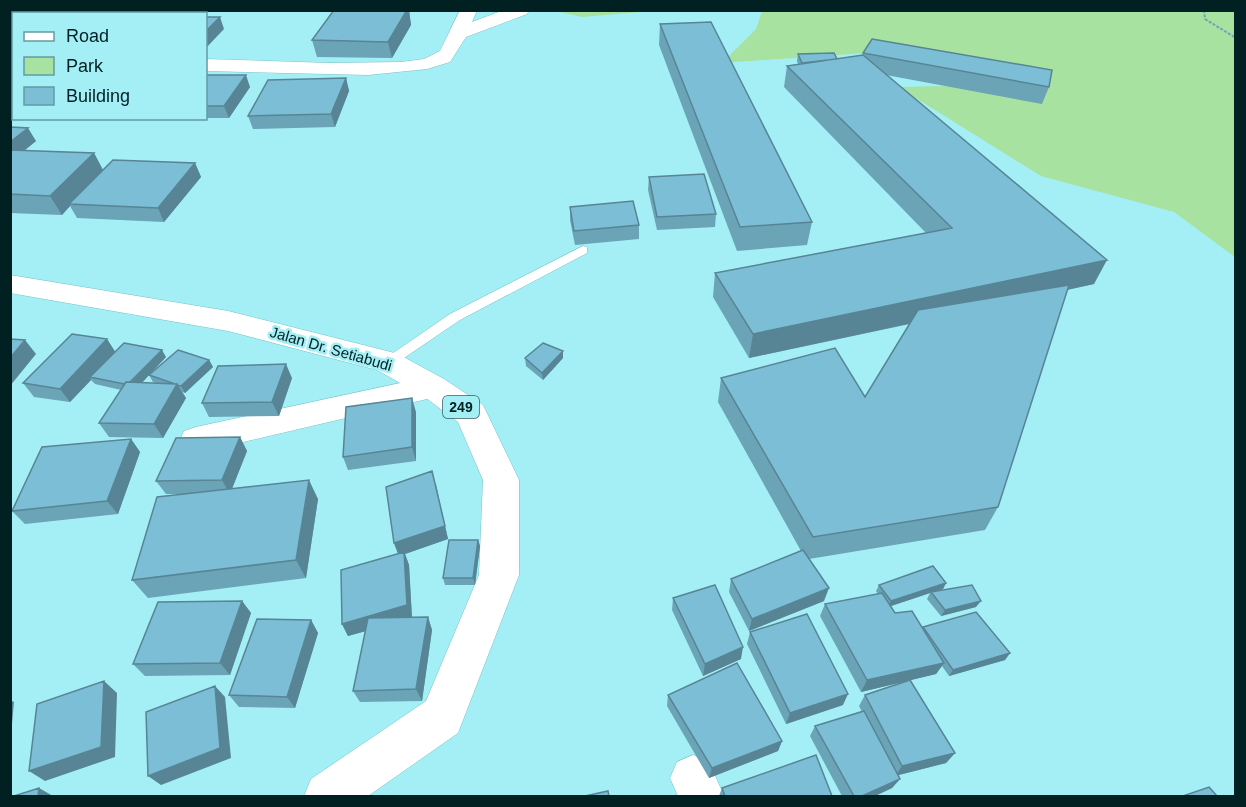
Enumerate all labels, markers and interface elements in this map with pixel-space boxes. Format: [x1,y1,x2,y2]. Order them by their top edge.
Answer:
legend [12,12,207,120]
text: Road [66,26,109,46]
text: Park [66,56,104,76]
text: Building [66,86,130,106]
street label: Jalan Dr. Setiabudi [268,323,394,374]
road number: 249 [443,396,479,418]

